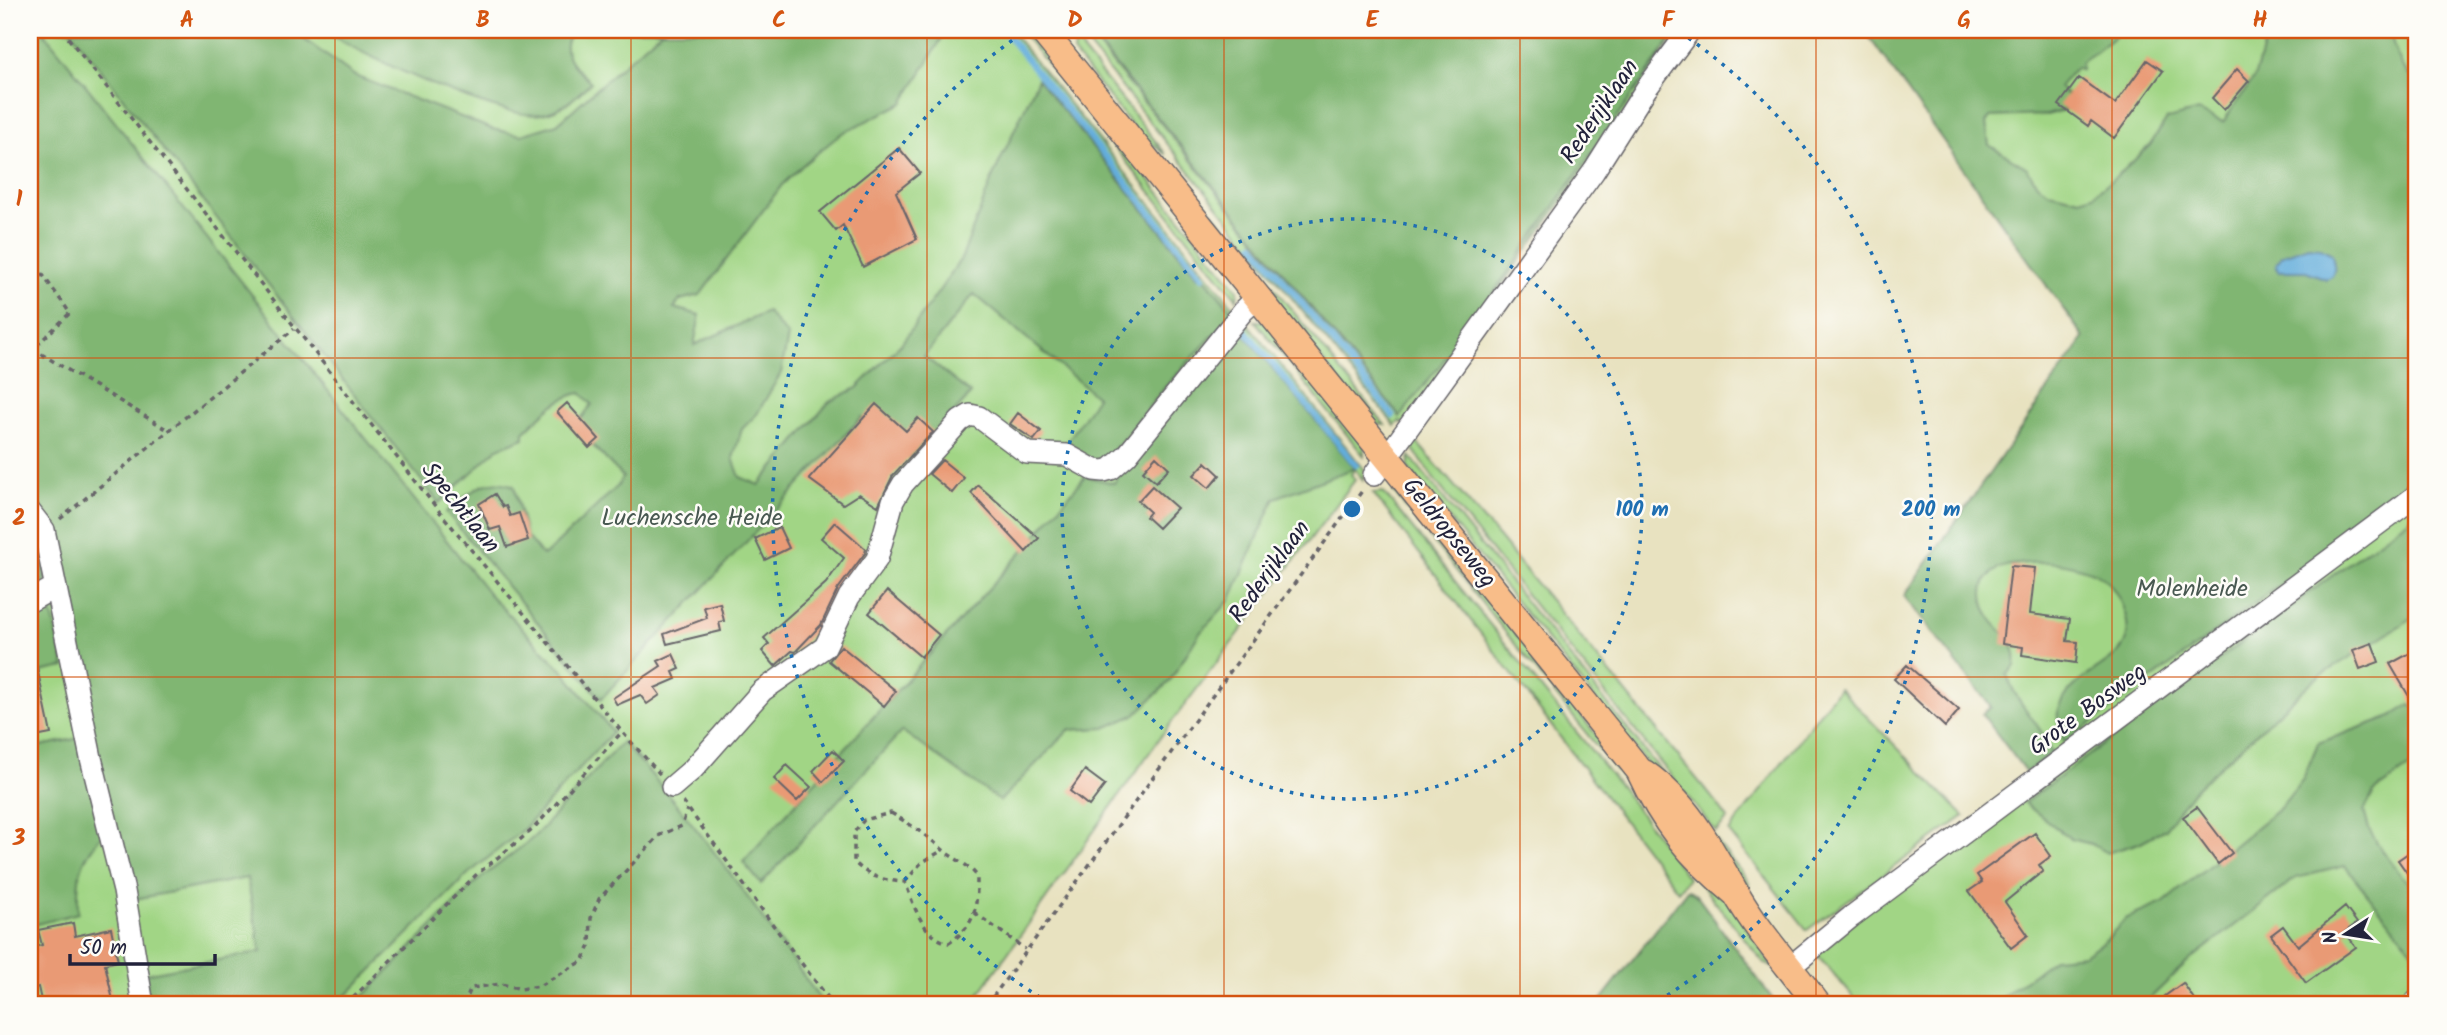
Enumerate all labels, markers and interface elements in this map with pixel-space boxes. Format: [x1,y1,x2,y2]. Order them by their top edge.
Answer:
text: A [180,3,194,39]
text: B [476,3,490,39]
text: C [772,3,786,39]
text: D [1067,3,1083,39]
text: E [1366,3,1380,39]
text: F [1662,3,1676,39]
text: G [1957,3,1971,39]
text: H [2253,3,2268,39]
street label: Rederijklaan [1550,51,1650,173]
text: 1 [16,182,23,218]
street label: Spechtlaan [411,453,509,563]
street label: Geldropseweg [1392,469,1506,597]
text: 100 m [1615,494,1669,527]
text: 200 m [1901,494,1961,527]
centre of rings [1340,497,1364,521]
park label: Luchensche Heide [601,499,783,538]
text: 2 [12,501,26,537]
street label: Rederijklaan [1219,512,1321,632]
park label: Molenheide [2136,570,2248,609]
street label: Grote Bosweg [2021,654,2155,766]
text: 3 [12,821,26,857]
north arrow [2310,898,2380,968]
scale bar [70,923,215,967]
text: N [2315,928,2347,946]
text: 50 m [80,932,127,965]

